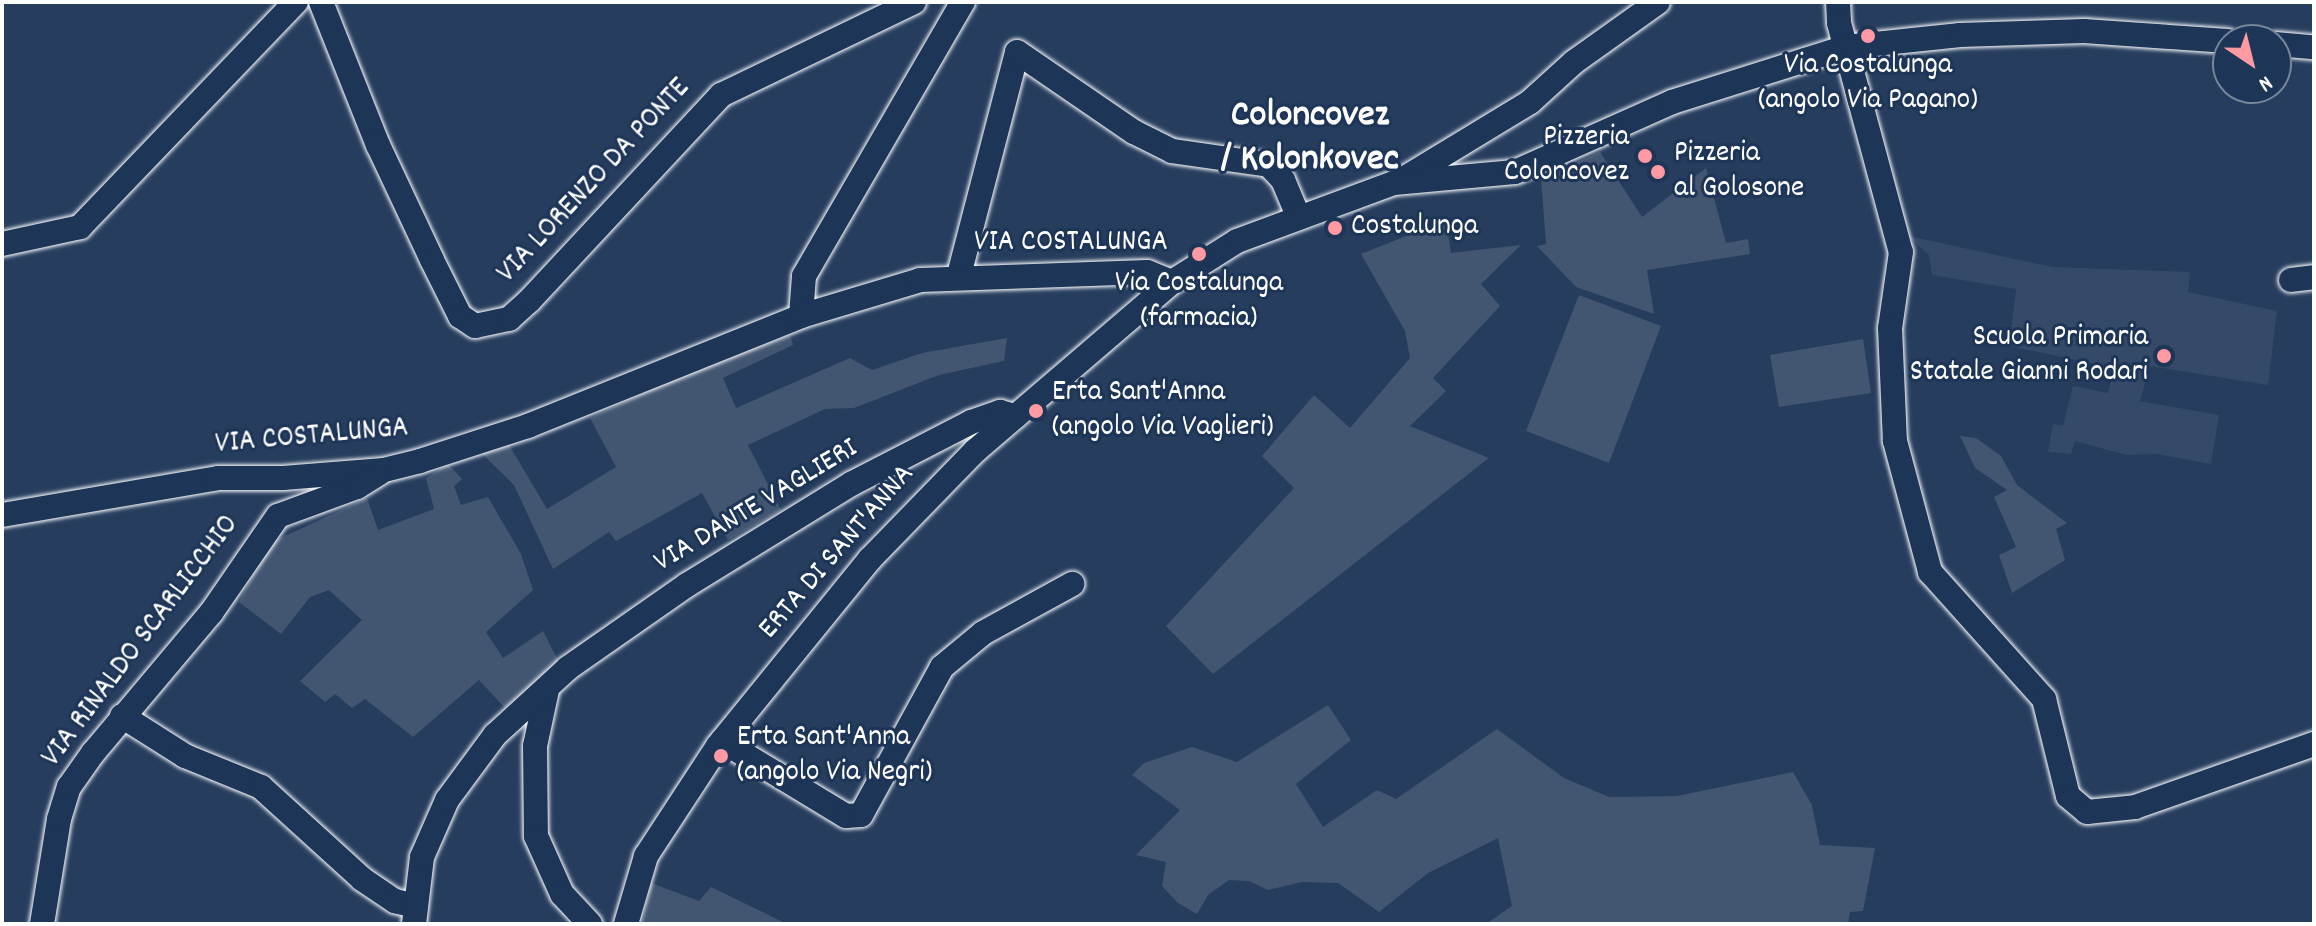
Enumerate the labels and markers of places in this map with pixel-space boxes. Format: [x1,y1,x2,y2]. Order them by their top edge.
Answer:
marker: Via Costalunga (angolo Via Pagano) [1859,27,1877,45]
place label: Via Costalunga (angolo Via Pagano) [1758,49,1978,120]
place label: Pizzeria Coloncovez [1504,121,1629,192]
place label: Pizzeria al Golosone [1674,137,1804,208]
marker: Pizzeria Coloncovez [1636,147,1654,165]
marker: Pizzeria al Golosone [1649,163,1667,181]
place label: Costalunga [1351,210,1478,246]
marker: Costalunga [1326,219,1344,237]
marker: Via Costalunga (farmacia) [1190,245,1208,263]
place label: Via Costalunga (farmacia) [1115,267,1283,338]
place label: Scuola Primaria Statale Gianni Rodari [1910,321,2148,392]
marker: Scuola Primaria Statale Gianni Rodari [2155,347,2173,365]
place label: Erta Sant'Anna (angolo Via Vaglieri) [1052,376,1274,446]
marker: Erta Sant'Anna (angolo Via Vaglieri) [1027,402,1045,420]
place label: Erta Sant'Anna (angolo Via Negri) [737,721,932,792]
marker: Erta Sant'Anna (angolo Via Negri) [712,747,730,765]

